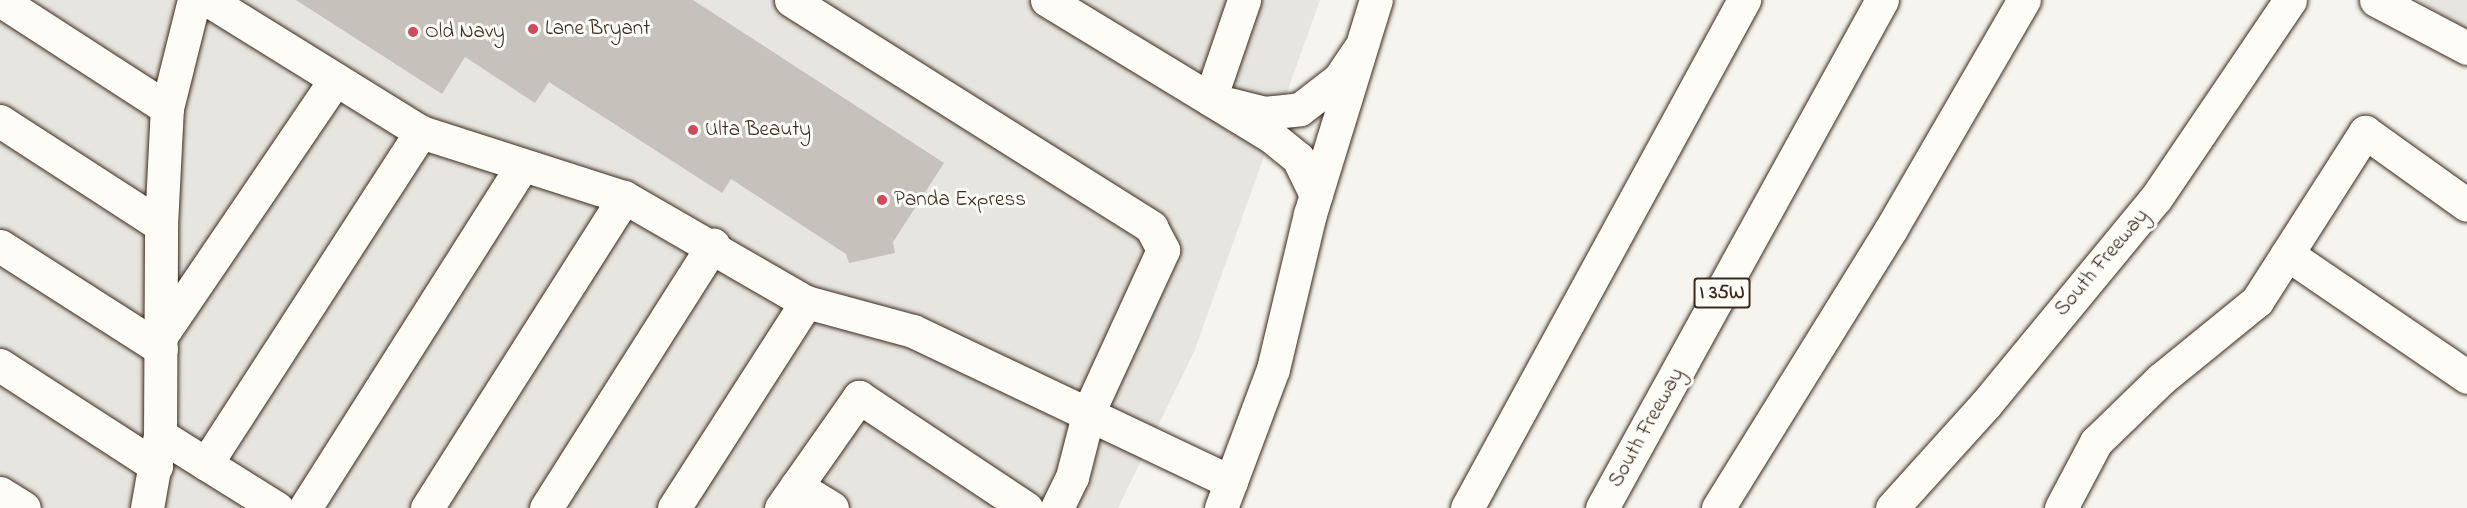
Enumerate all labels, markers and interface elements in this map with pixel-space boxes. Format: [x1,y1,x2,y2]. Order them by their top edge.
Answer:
place label: Lane Bryant [545,16,650,42]
place label: Old Navy [425,19,505,45]
marker: Lane Bryant [526,22,540,36]
marker: Old Navy [406,25,420,39]
place label: Ulta Beauty [705,117,811,143]
marker: Ulta Beauty [686,123,700,137]
place label: Panda Express [894,187,1026,213]
marker: Panda Express [875,193,889,207]
street label: South Freeway [2050,204,2154,322]
road number: I 35W [1694,276,1750,310]
street label: South Freeway [1604,364,1690,492]

